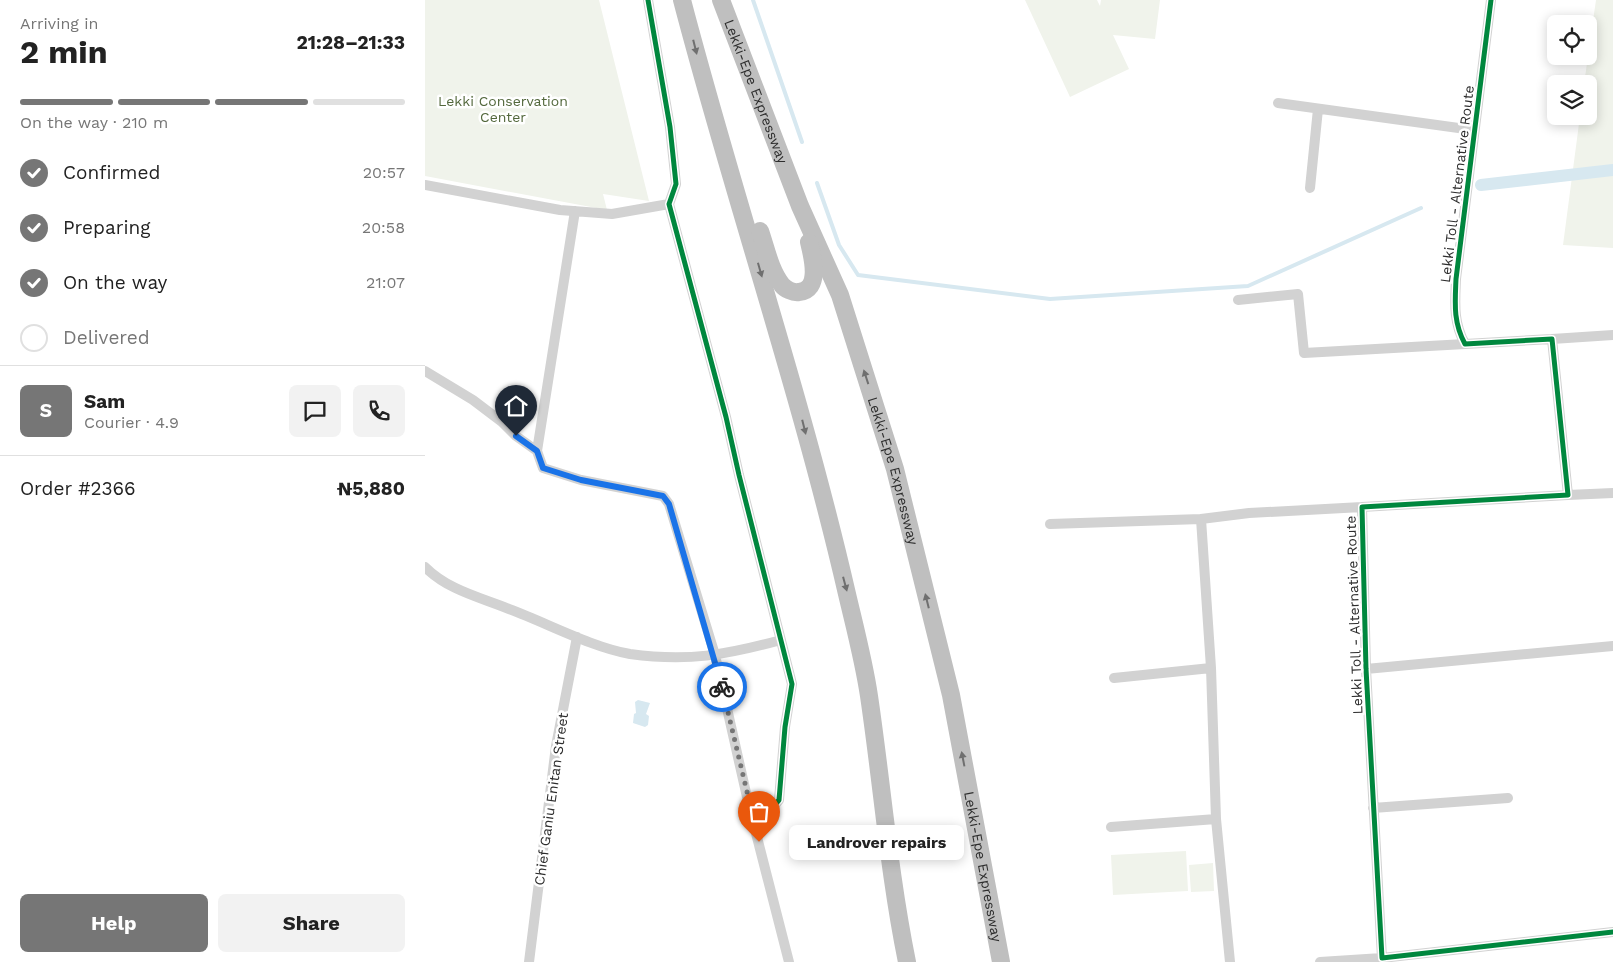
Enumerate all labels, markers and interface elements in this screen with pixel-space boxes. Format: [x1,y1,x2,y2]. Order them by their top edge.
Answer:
text: Arriving in [20,14,98,33]
map controls [1547,15,1597,125]
button: locate [1547,15,1597,65]
street label: Lekki-Epe Expressway [721,17,791,167]
text: 21:28–21:33 [296,31,405,54]
text: 2 min [20,33,108,71]
one-way arrow [691,40,699,55]
button: layers [1547,75,1597,125]
street label: Lekki Toll - Alternative Route [1437,84,1477,284]
park label: Lekki Conservation Center [438,93,568,125]
text: On the way · 210 m [20,113,168,132]
icon: check [20,159,48,187]
text: Confirmed [63,161,160,184]
text: 20:57 [363,163,405,182]
icon: check [20,214,48,242]
text: Preparing [63,216,150,239]
text: 20:58 [362,218,405,237]
one-way arrow [756,263,764,278]
icon: check [20,269,48,297]
text: On the way [63,271,167,294]
text: 21:07 [366,273,405,292]
text: Delivered [63,326,150,349]
one-way arrow [861,369,869,384]
button: chat [289,385,341,437]
button: phone [353,385,405,437]
pin [495,385,537,436]
text: Sam [84,390,125,413]
icon: home [502,392,530,420]
street label: Lekki-Epe Expressway [865,395,922,547]
text: S [40,399,52,422]
text: Courier · 4.9 [84,413,179,432]
one-way arrow [800,419,808,434]
text: Order #2366 [20,477,136,500]
text: ₦5,880 [337,477,405,500]
street label: Lekki Toll - Alternative Route [1343,515,1365,715]
one-way arrow [841,577,849,592]
one-way arrow [923,593,931,608]
courier [697,662,747,712]
icon: bike [708,673,736,701]
street label: Chief Ganiu Enitan Street [531,711,571,886]
one-way arrow [959,752,967,767]
street label: Lekki-Epe Expressway [961,790,1005,944]
pin [738,791,780,842]
icon: bag [745,798,773,826]
callout: Landrover repairs [789,824,964,860]
text: Landrover repairs [807,833,946,852]
button: Help [20,894,208,952]
button: Share [218,894,405,952]

